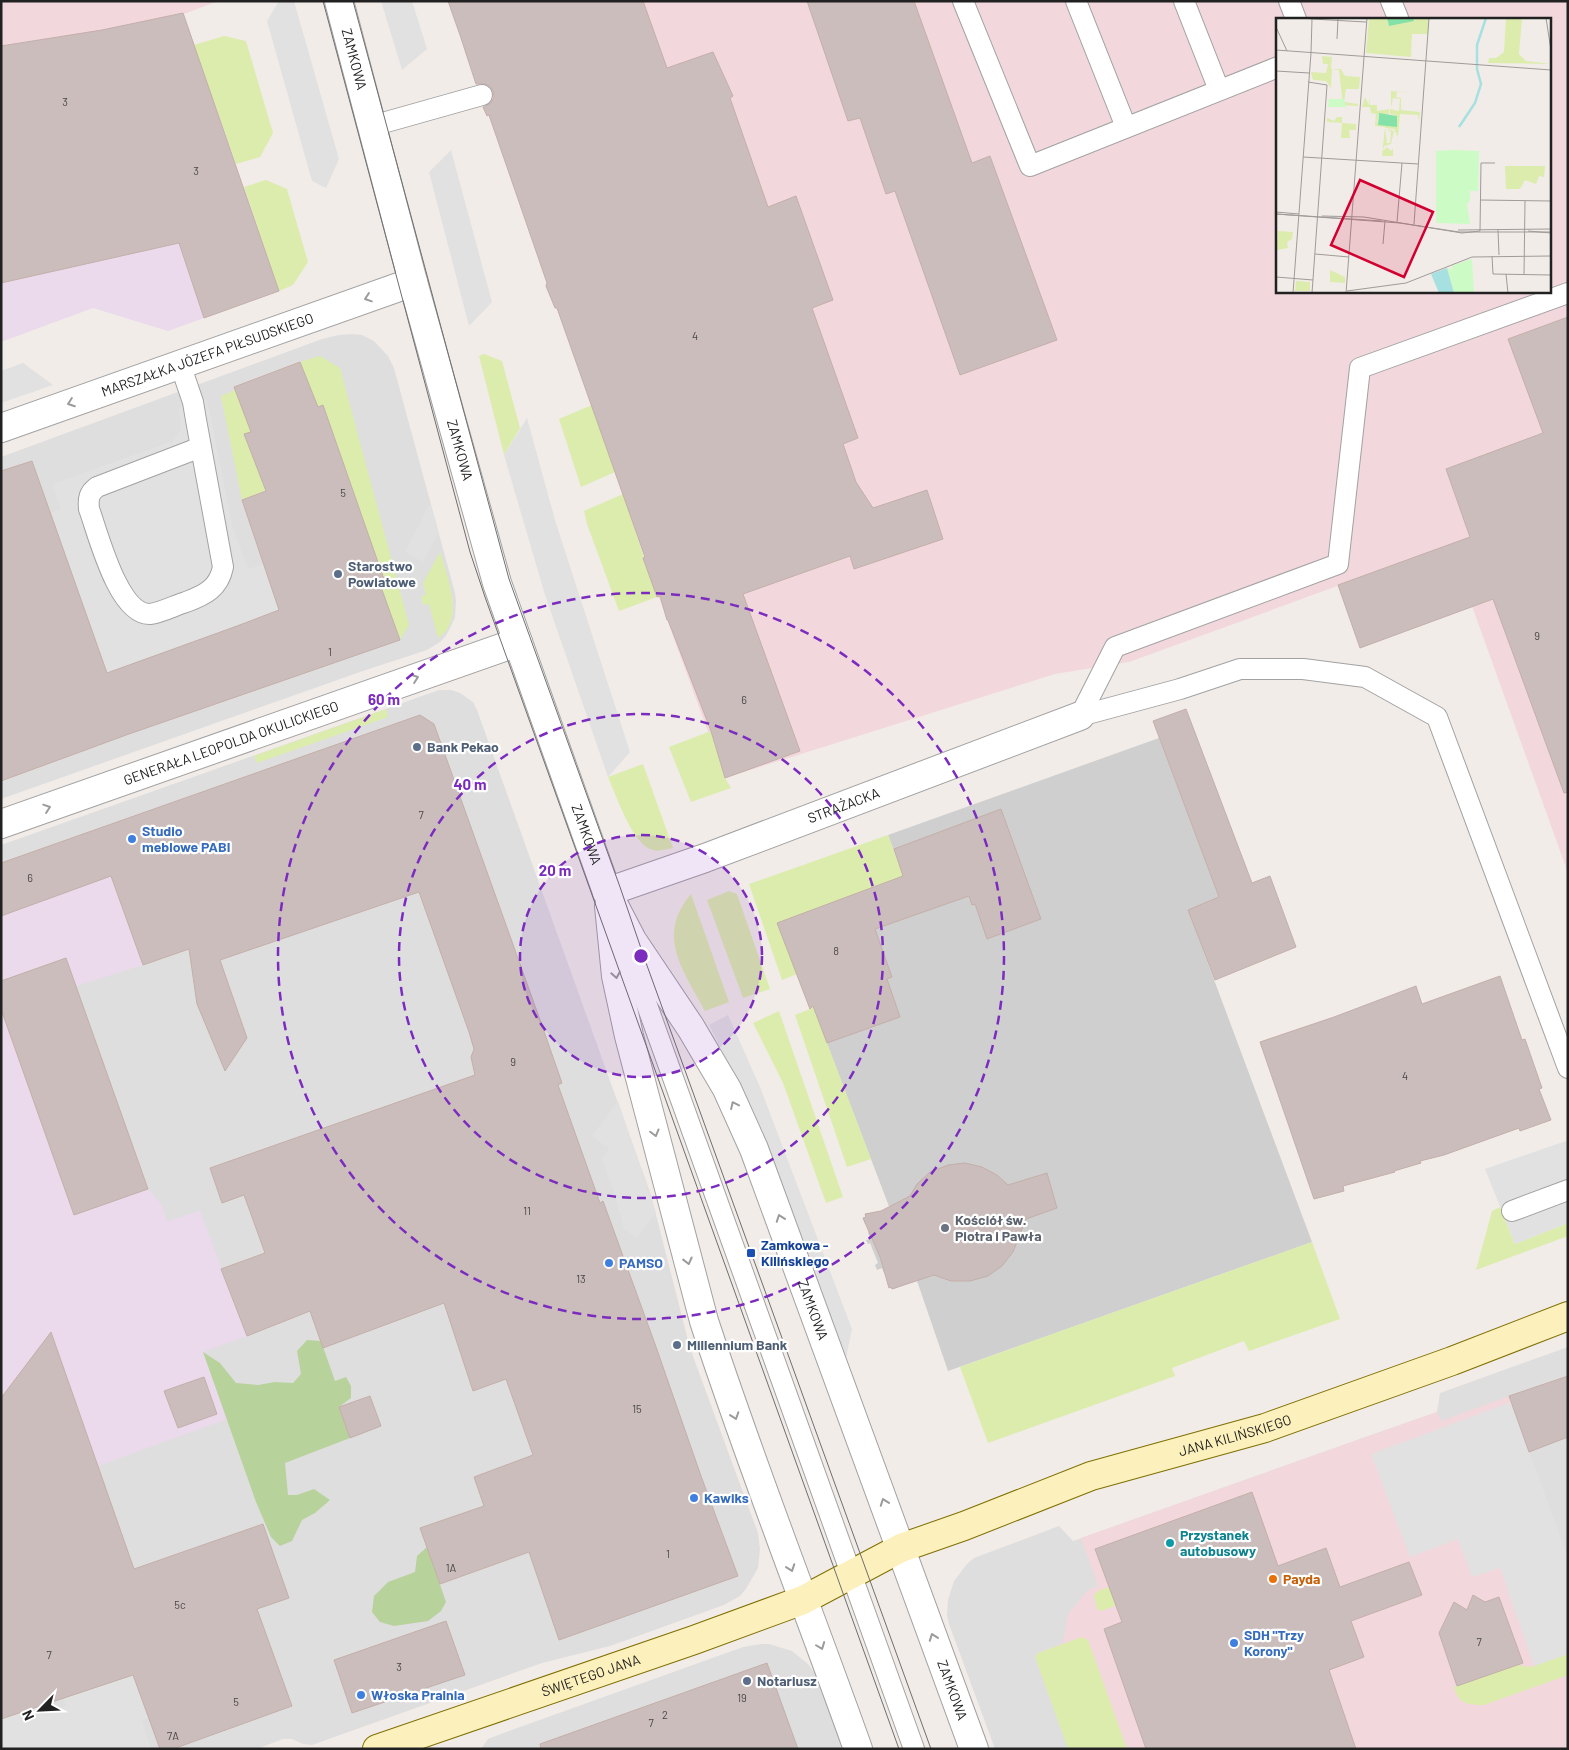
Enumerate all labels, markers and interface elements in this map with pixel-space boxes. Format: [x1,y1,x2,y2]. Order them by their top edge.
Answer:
inset map [1276,18,1552,292]
street label: ZAMKOWA [339,26,371,92]
house number: 3 [62,95,68,108]
house number: 3 [193,164,199,177]
one-way arrow [364,292,373,302]
street label: MARSZAŁKA JÓZEFA PIŁSUDSKIEGO [99,309,316,400]
house number: 4 [692,329,698,342]
one-way arrow [67,398,75,408]
street label: ZAMKOWA [444,417,477,483]
house number: 5 [340,486,346,499]
place label: Starostwo Powiatowe [348,557,416,590]
marker: Starostwo Powiatowe [332,568,344,580]
house number: 9 [1534,629,1540,642]
house number: 1 [328,645,332,658]
one-way arrow [410,674,419,684]
text: 60 m [368,690,400,708]
house number: 6 [741,693,747,706]
street label: GENERAŁA LEOPOLDA OKULICKIEGO [121,697,341,788]
place label: Bank Pekao [427,738,499,755]
marker: Bank Pekao [411,741,423,753]
text: 40 m [453,775,487,793]
street label: STRAŻACKA [805,783,882,826]
street label: ZAMKOWA [568,802,606,867]
one-way arrow [42,803,51,813]
house number: 7 [418,808,424,821]
place label: Studio meblowe PABI [142,822,230,855]
marker: Studio meblowe PABI [126,833,138,845]
text: 20 m [539,861,571,879]
house number: 6 [27,871,33,884]
house number: 8 [833,944,839,957]
centre of rings [632,947,650,965]
one-way arrow [610,971,620,979]
house number: 9 [510,1055,516,1068]
house number: 4 [1402,1069,1408,1082]
one-way arrow [730,1101,741,1110]
one-way arrow [649,1128,660,1137]
house number: 11 [523,1204,531,1217]
place label: Kościół św. Piotra i Pawła [955,1211,1042,1244]
one-way arrow [776,1215,786,1223]
marker: Kościół św. Piotra i Pawła [939,1222,951,1234]
place label: Zamkowa - Kilińskiego [761,1236,829,1269]
marker: Zamkowa - Kilińskiego [745,1247,757,1259]
place label: PAMSO [619,1254,663,1271]
one-way arrow [682,1256,693,1265]
marker: PAMSO [603,1257,615,1269]
house number: 13 [576,1272,586,1285]
street label: ZAMKOWA [795,1277,832,1342]
place label: Millennium Bank [687,1336,788,1353]
marker: Millennium Bank [671,1339,683,1351]
house number: 15 [632,1402,642,1415]
street label: JANA KILIŃSKIEGO [1176,1410,1293,1459]
one-way arrow [729,1411,739,1420]
place label: Kawiks [704,1489,749,1506]
marker: Kawiks [688,1492,700,1504]
one-way arrow [879,1499,889,1507]
place label: Przystanek autobusowy [1180,1526,1256,1559]
marker: Przystanek autobusowy [1164,1537,1176,1549]
house number: 1 [666,1547,670,1560]
house number: 1A [446,1561,457,1574]
one-way arrow [785,1564,795,1572]
place label: Payda [1283,1570,1320,1587]
marker: Payda [1267,1573,1279,1585]
house number: 5c [174,1598,186,1611]
place label: SDH "Trzy Korony" [1244,1626,1304,1659]
one-way arrow [929,1633,939,1642]
house number: 7 [1476,1635,1482,1648]
marker: SDH "Trzy Korony" [1228,1637,1240,1649]
one-way arrow [814,1641,825,1650]
house number: 7 [46,1648,52,1661]
street label: ŚWIĘTEGO JANA [539,1650,643,1700]
street label: ZAMKOWA [934,1657,972,1723]
house number: 3 [396,1660,402,1673]
place label: Notariusz [757,1672,817,1689]
marker: Notariusz [741,1675,753,1687]
north arrow [15,1685,65,1735]
place label: Włoska Pralnia [371,1686,465,1703]
marker: Włoska Pralnia [355,1689,367,1701]
house number: 19 [737,1691,747,1704]
house number: 5 [233,1695,239,1708]
text: N [18,1708,37,1723]
house number: 2 [662,1708,668,1721]
house number: 7 [648,1716,654,1729]
house number: 7A [167,1729,179,1742]

